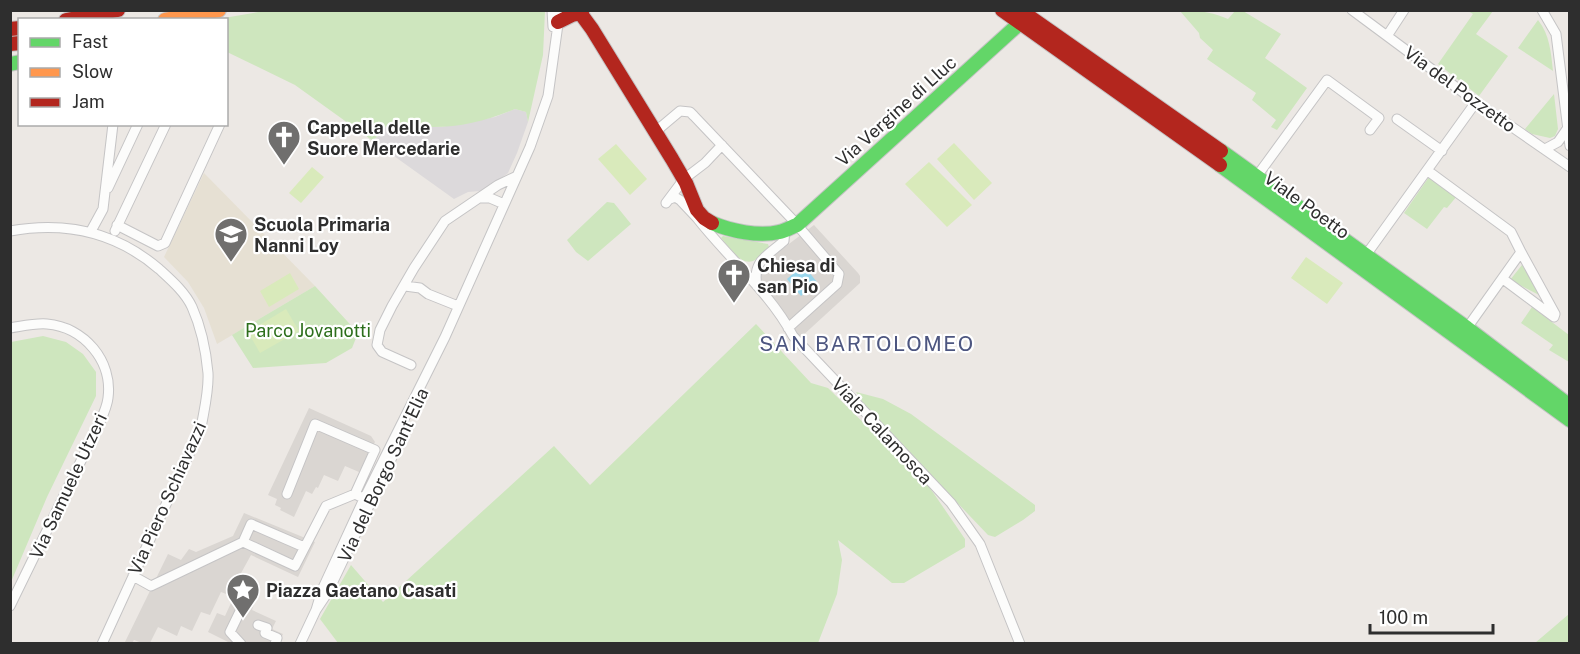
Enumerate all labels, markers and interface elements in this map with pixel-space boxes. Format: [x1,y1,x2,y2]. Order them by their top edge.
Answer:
legend [18,18,228,126]
text: Fast [72,31,108,52]
street label: Via del Pozzetto [1400,41,1520,137]
street label: Via Vergine di Lluc [832,51,960,171]
text: Slow [72,61,113,82]
text: Jam [72,91,105,112]
place label: Cappella delle Suore Mercedarie [307,117,460,159]
church icon: Cappella delle Suore Mercedarie [266,119,302,166]
street label: Viale Poetto [1260,167,1354,243]
place label: Scuola Primaria Nanni Loy [254,214,390,256]
school or university icon: Scuola Primaria Nanni Loy [213,216,249,263]
place label: Chiesa di san Pio [757,255,835,297]
church icon: Chiesa di san Pio [716,257,752,304]
park label: Parco Jovanotti [245,320,371,341]
district label: SAN BARTOLOMEO [759,331,975,356]
street label: Viale Calamosca [827,373,937,489]
street label: Via del Borgo Sant'Elia [333,385,433,565]
street label: Via Samuele Utzeri [25,410,111,562]
street label: Via Piero Schiavazzi [124,418,210,578]
place icon: Piazza Gaetano Casati [225,572,261,619]
place label: Piazza Gaetano Casati [266,580,456,601]
scale bar [1370,597,1493,635]
text: 100 m [1379,607,1428,628]

